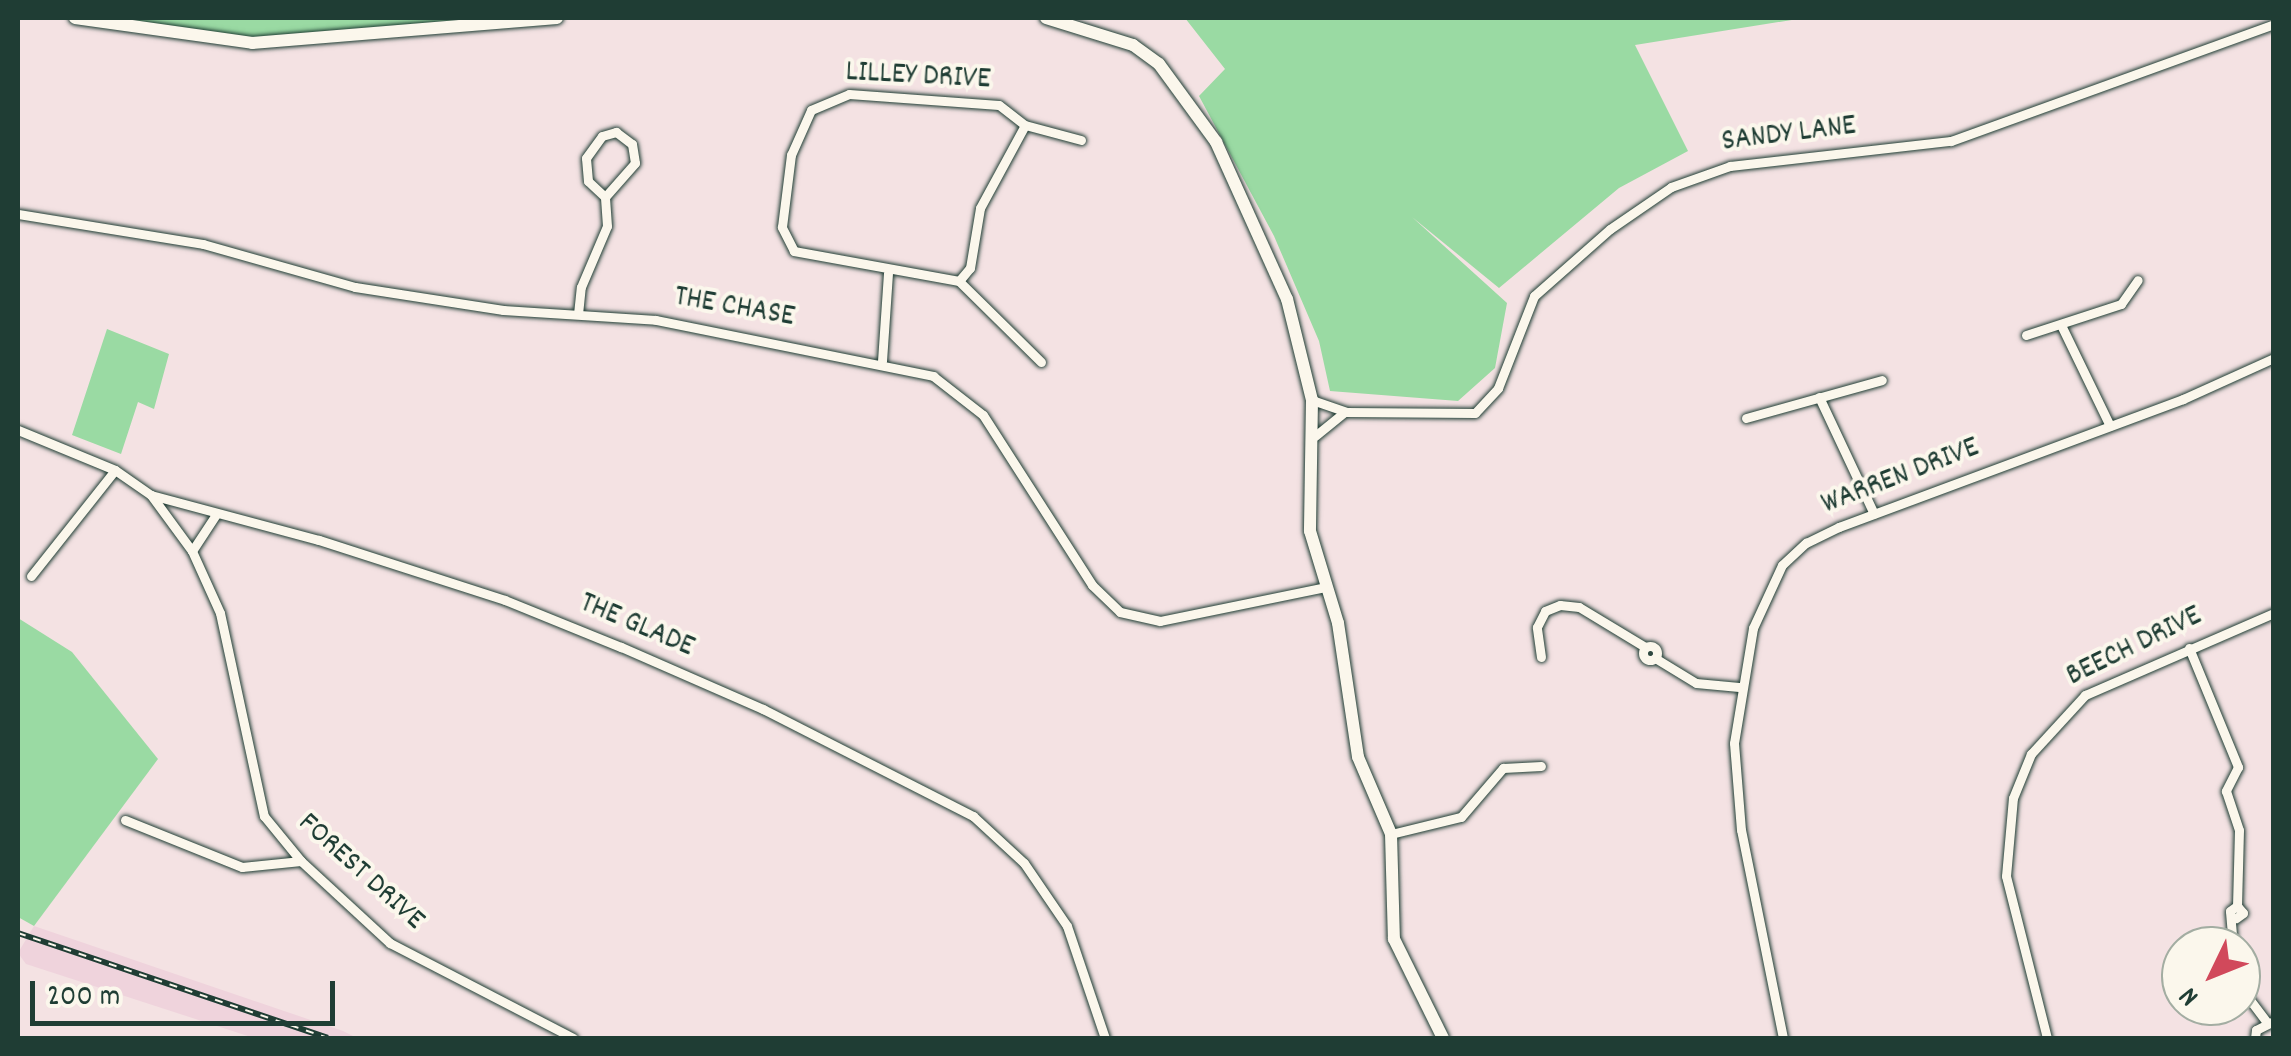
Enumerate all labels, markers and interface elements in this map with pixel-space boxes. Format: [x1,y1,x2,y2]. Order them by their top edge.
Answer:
street label: LILLEY DRIVE [845,56,991,100]
street label: SANDY LANE [1720,110,1858,162]
street label: THE CHASE [671,281,797,337]
street label: WARREN DRIVE [1817,432,1985,524]
street label: THE GLADE [573,587,699,667]
street label: BEECH DRIVE [2062,600,2208,696]
street label: FOREST DRIVE [289,807,431,939]
north arrow [2161,926,2261,1026]
scale bar [35,961,340,1023]
text: N [2171,976,2210,1014]
text: 200 m [47,977,120,1020]

